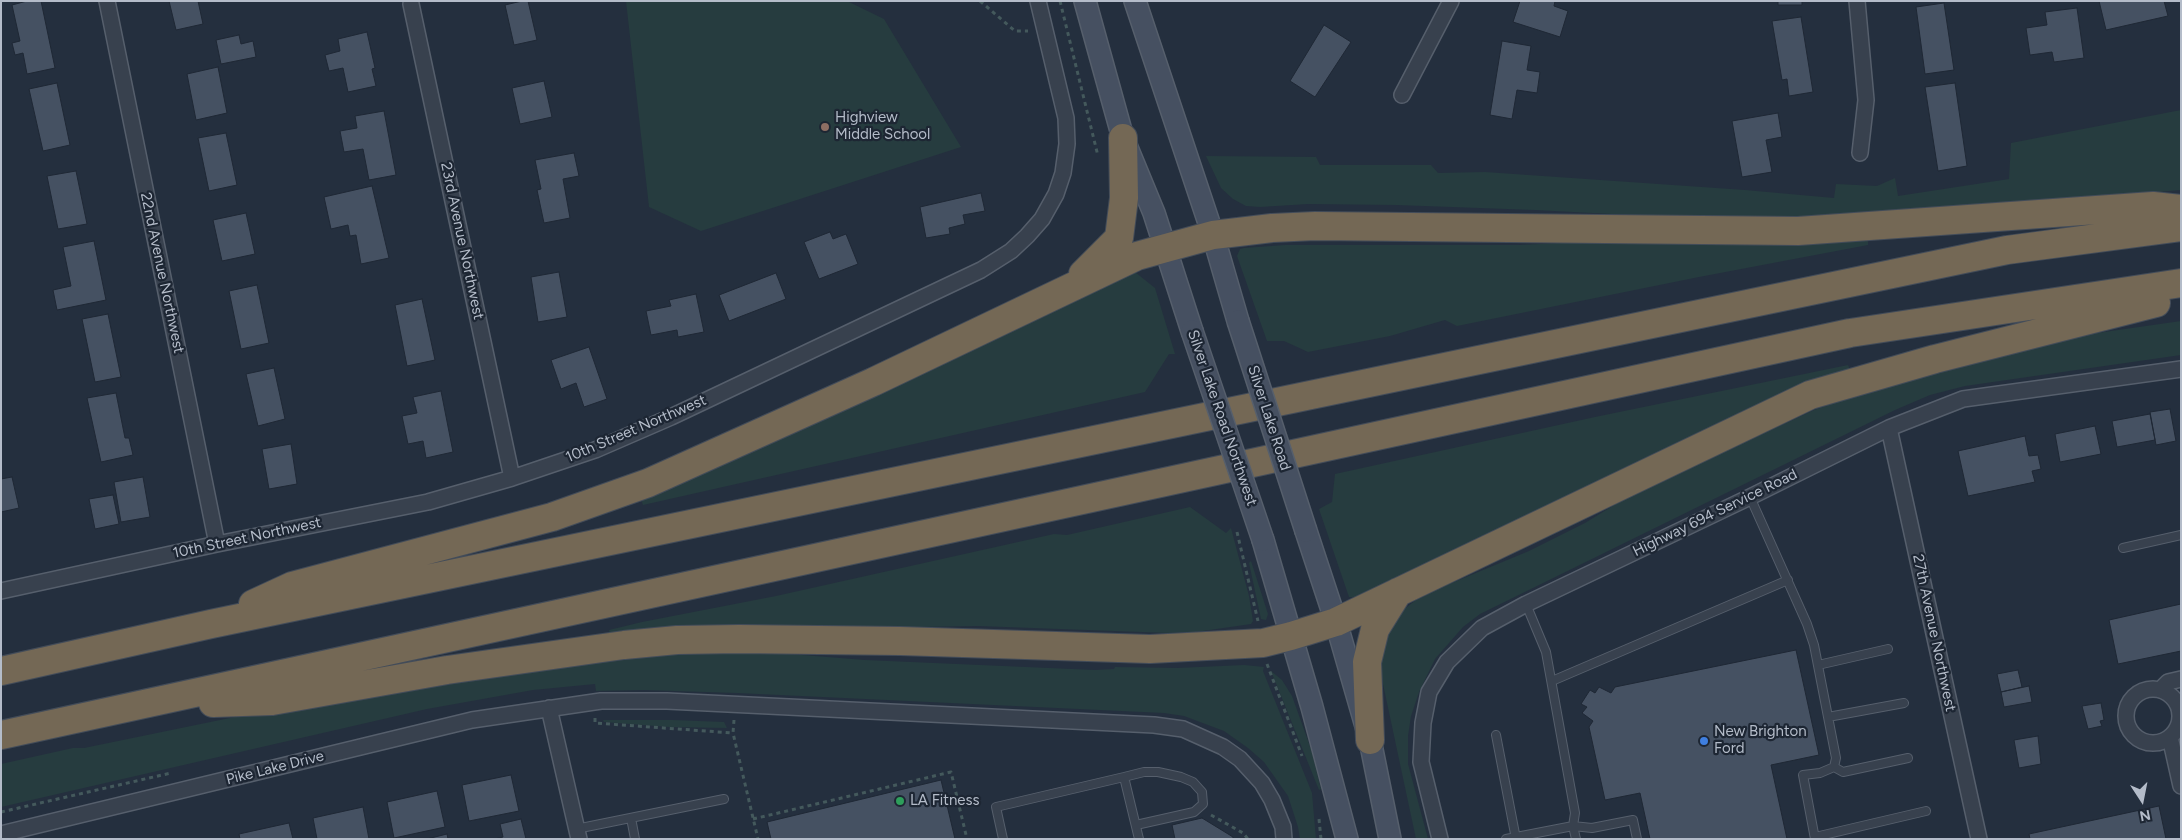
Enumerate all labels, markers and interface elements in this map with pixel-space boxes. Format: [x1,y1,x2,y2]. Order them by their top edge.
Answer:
place label: Highview Middle School [835,109,930,144]
marker: Highview Middle School [819,121,831,133]
street label: 23rd Avenue Northwest [437,161,487,321]
street label: 22nd Avenue Northwest [136,191,188,355]
street label: Silver Lake Road Northwest [1183,328,1261,508]
street label: Silver Lake Road [1244,363,1294,473]
street label: 10th Street Northwest [563,391,709,467]
street label: Highway 694 Service Road [1630,465,1800,561]
street label: 10th Street Northwest [171,513,323,563]
street label: 27th Avenue Northwest [1909,553,1959,713]
place label: New Brighton Ford [1714,723,1807,758]
marker: New Brighton Ford [1698,735,1710,747]
street label: Pike Lake Drive [224,747,326,789]
north arrow [2117,775,2167,825]
place label: LA Fitness [910,792,979,810]
marker: LA Fitness [894,795,906,807]
text: N [2138,806,2152,825]

